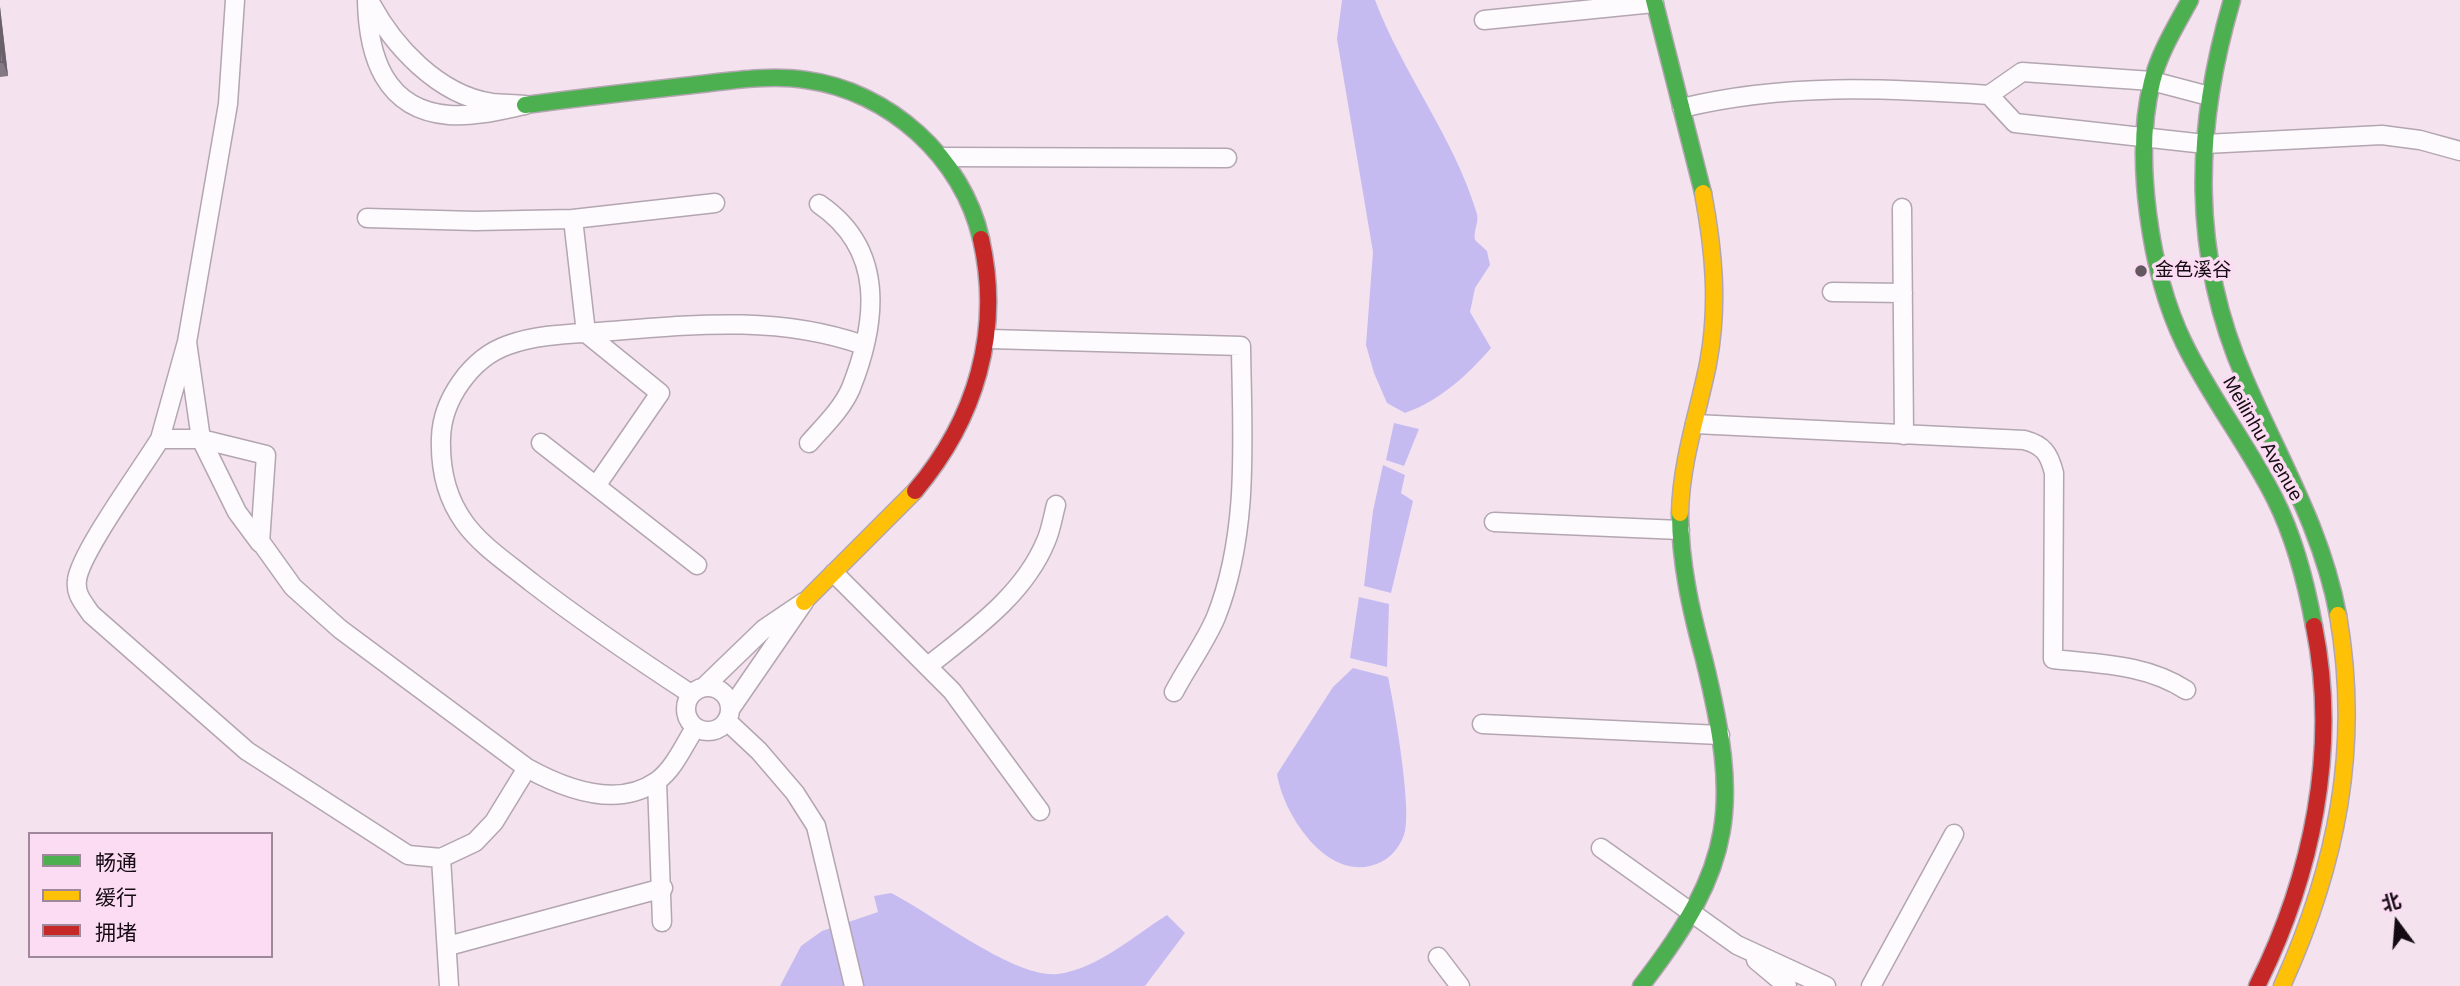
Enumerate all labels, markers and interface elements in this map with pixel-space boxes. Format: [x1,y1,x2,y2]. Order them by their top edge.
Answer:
place label: 金色溪谷 [2155,260,2231,282]
marker: 金色溪谷 [2133,263,2149,279]
street label: Meilinhu Avenue [2217,373,2307,505]
legend [28,832,273,958]
text: 畅通 [95,851,137,874]
text: 缓行 [95,886,137,909]
north arrow [2362,888,2432,958]
text: 北 [2379,890,2403,915]
text: 拥堵 [95,921,137,944]

